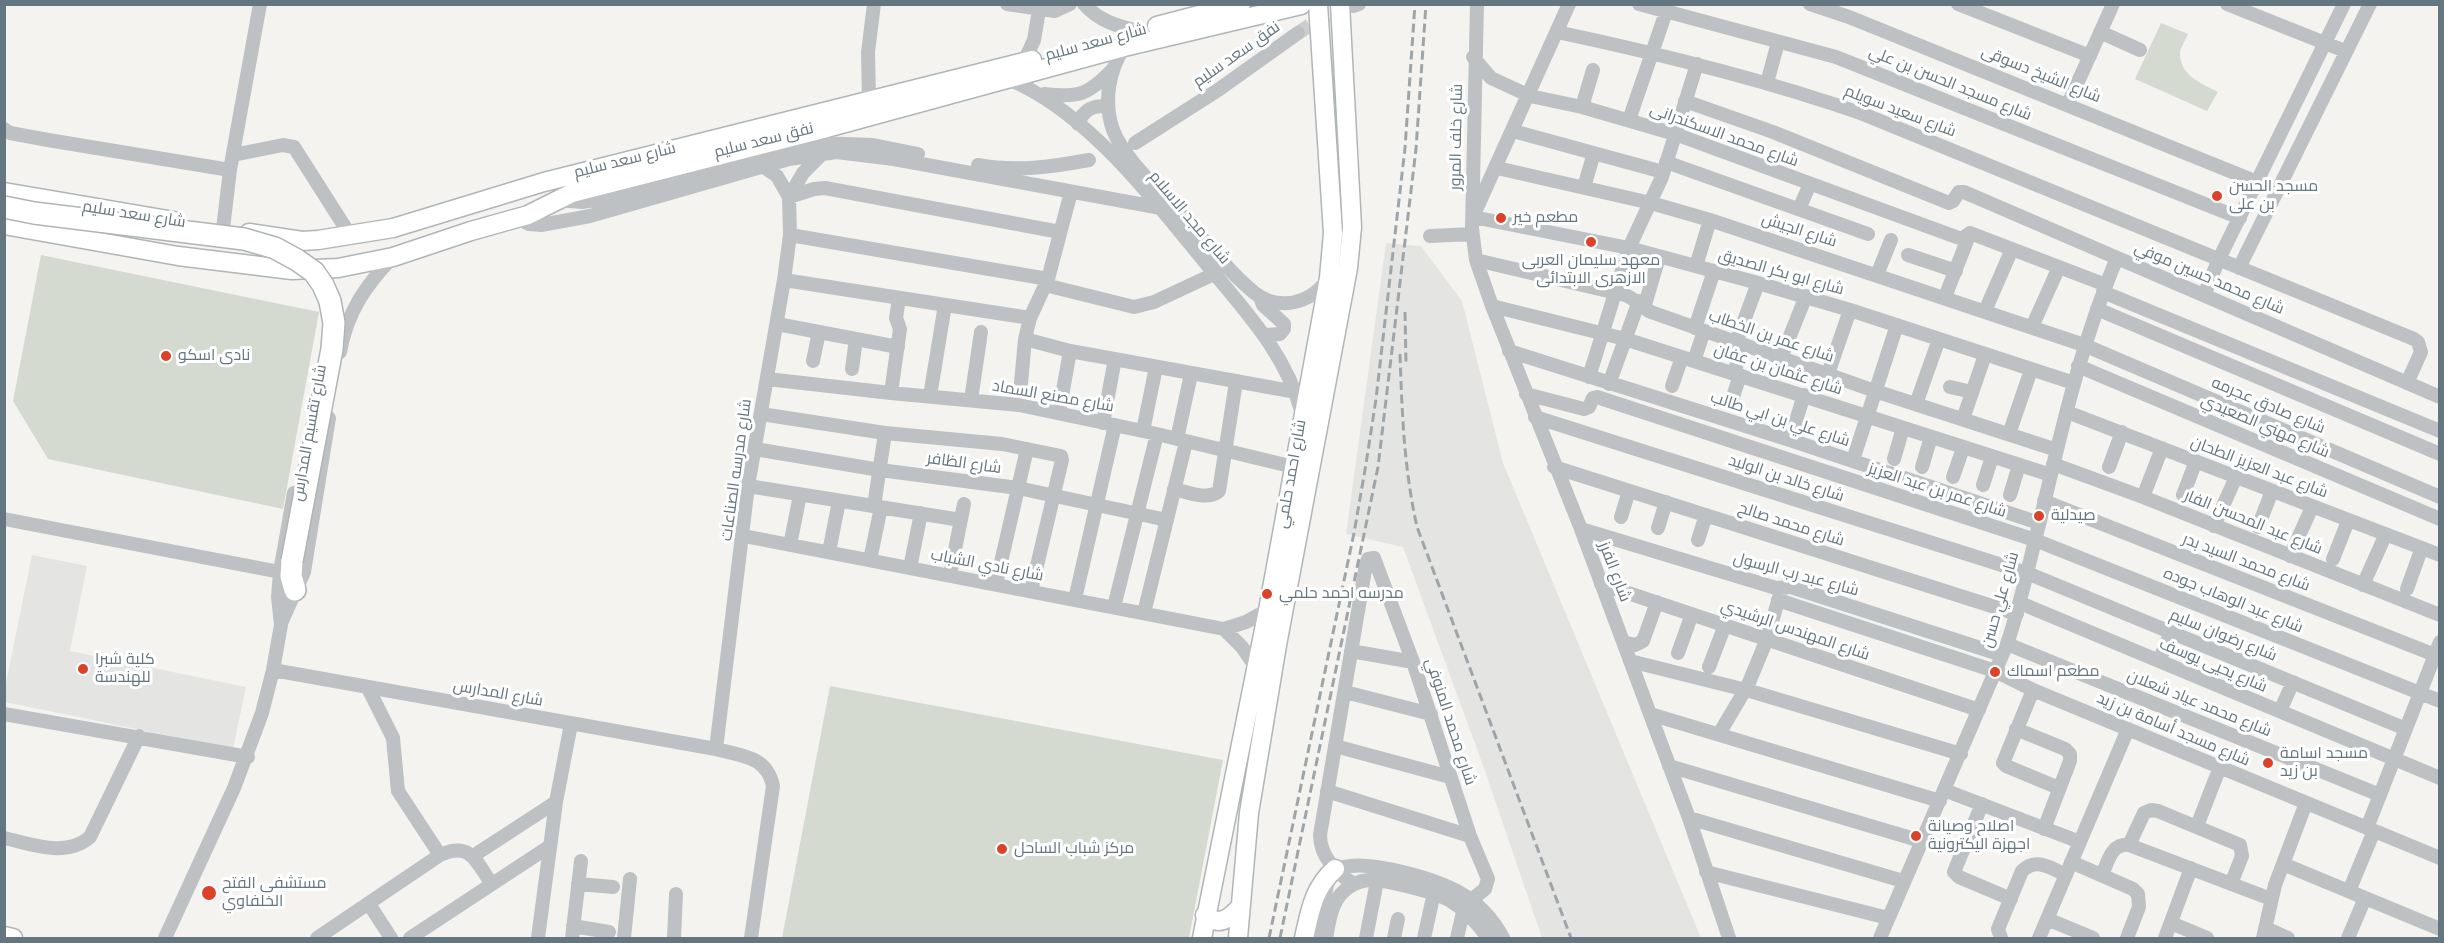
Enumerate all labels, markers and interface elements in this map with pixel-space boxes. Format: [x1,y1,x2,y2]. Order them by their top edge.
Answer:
street label: نفق سعد سليم [1190,18,1284,92]
street label: شارع سعد سليم [1043,20,1149,66]
street label: شارع الشيخ دسوقى [1979,42,2103,108]
street label: شارع مسجد الحسن بن علي [1866,43,2034,125]
street label: شارع سعيد سويلم [1842,82,1958,142]
street label: شارع خلف المرور [1446,83,1468,191]
street label: شارع محمد الاسكندرانى [1647,100,1801,172]
street label: نفق سعد سليم [712,119,816,163]
street label: شارع سعد سليم [572,139,678,183]
street label: شارع مجد الاسلام [1144,167,1234,269]
place label: مسجد الحسن بن على [2229,177,2318,215]
marker: مسجد الحسن بن على [2210,189,2224,203]
street label: شارع سعد سليم [81,197,187,233]
place label: مطعم خير [1513,208,1578,228]
street label: شارع الجيش [1759,210,1839,252]
marker: مطعم خير [1494,211,1508,225]
marker: معهد سليمان العربى الازهرى الابتدائى [1584,235,1598,249]
street label: شارع محمد حسين موفي [2131,239,2287,319]
street label: شارع ابو بكر الصديق [1716,246,1846,300]
place label: معهد سليمان العربى الازهرى الابتدائى [1522,251,1660,289]
street label: شارع عمر بن الخطاب [1706,307,1836,367]
street label: شارع عثمان بن عفان [1711,340,1845,400]
place label: نادى اسكو [178,346,250,366]
marker: نادى اسكو [159,349,173,363]
street label: شارع تقسيم المدارس [289,363,331,503]
street label: شارع صادق عجرمه [2208,373,2328,439]
street label: شارع مصنع السماد [991,377,1115,417]
street label: شارع علي بن ابي طالب [1708,388,1852,452]
street label: شارع مهني الصعيدي [2198,391,2332,463]
street label: شارع مدرسه الصناعات [718,398,756,542]
street label: شارع احمد حلمي [1273,418,1311,530]
street label: شارع عبد العزيز الطحان [2188,433,2330,503]
street label: شارع الظافر [926,449,1002,479]
street label: شارع خالد بن الوليد [1726,451,1846,507]
street label: شارع عمر بن عبد العزيز [1865,460,2009,522]
street label: شارع عبد المحسن الفار [2181,487,2325,559]
street label: شارع محمد صالح [1735,499,1847,551]
place label: صيدلية [2051,506,2096,526]
marker: صيدلية [2032,509,2046,523]
street label: شارع محمد السيد بدر [2180,530,2312,596]
street label: شارع الفرز [1594,539,1634,605]
street label: شارع نادي الشباب [929,546,1045,586]
street label: شارع عبد رب الرسول [1731,549,1861,601]
street label: شارع علي حسن [1978,550,2024,650]
street label: شارع عبد الوهاب جوده [2160,564,2306,638]
place label: مدرسه احمد حلمي [1279,584,1404,604]
marker: مدرسه احمد حلمي [1260,587,1274,601]
street label: شارع المهندس الرشيدي [1718,597,1872,665]
street label: شارع رضوان سليم [2167,606,2279,666]
street label: شارع يحيى يوسف [2156,635,2270,697]
place label: كلية شبرا للهندسة [95,650,155,688]
street label: شارع محمد المنوفي [1420,656,1480,788]
marker: كلية شبرا للهندسة [76,662,90,676]
place label: مطعم اسماك [2007,662,2100,682]
marker: مطعم اسماك [1988,665,2002,679]
street label: شارع محمد عياد شعلان [2124,666,2274,742]
street label: شارع المدارس [452,677,544,711]
street label: شارع مسجد أسامة بن زيد [2093,689,2253,771]
place label: مسجد اسامة بن زيد [2280,744,2368,782]
marker: مسجد اسامة بن زيد [2261,756,2275,770]
place label: اصلاح وصيانة اجهزة اليكترونية [1928,817,2030,855]
marker: اصلاح وصيانة اجهزة اليكترونية [1909,829,1923,843]
place label: مركز شباب الساحل [1014,839,1134,859]
marker: مركز شباب الساحل [995,842,1009,856]
place label: مستشفي الفتح الخلفاوي [222,874,327,912]
marker: مستشفي الفتح الخلفاوي [200,884,218,902]

